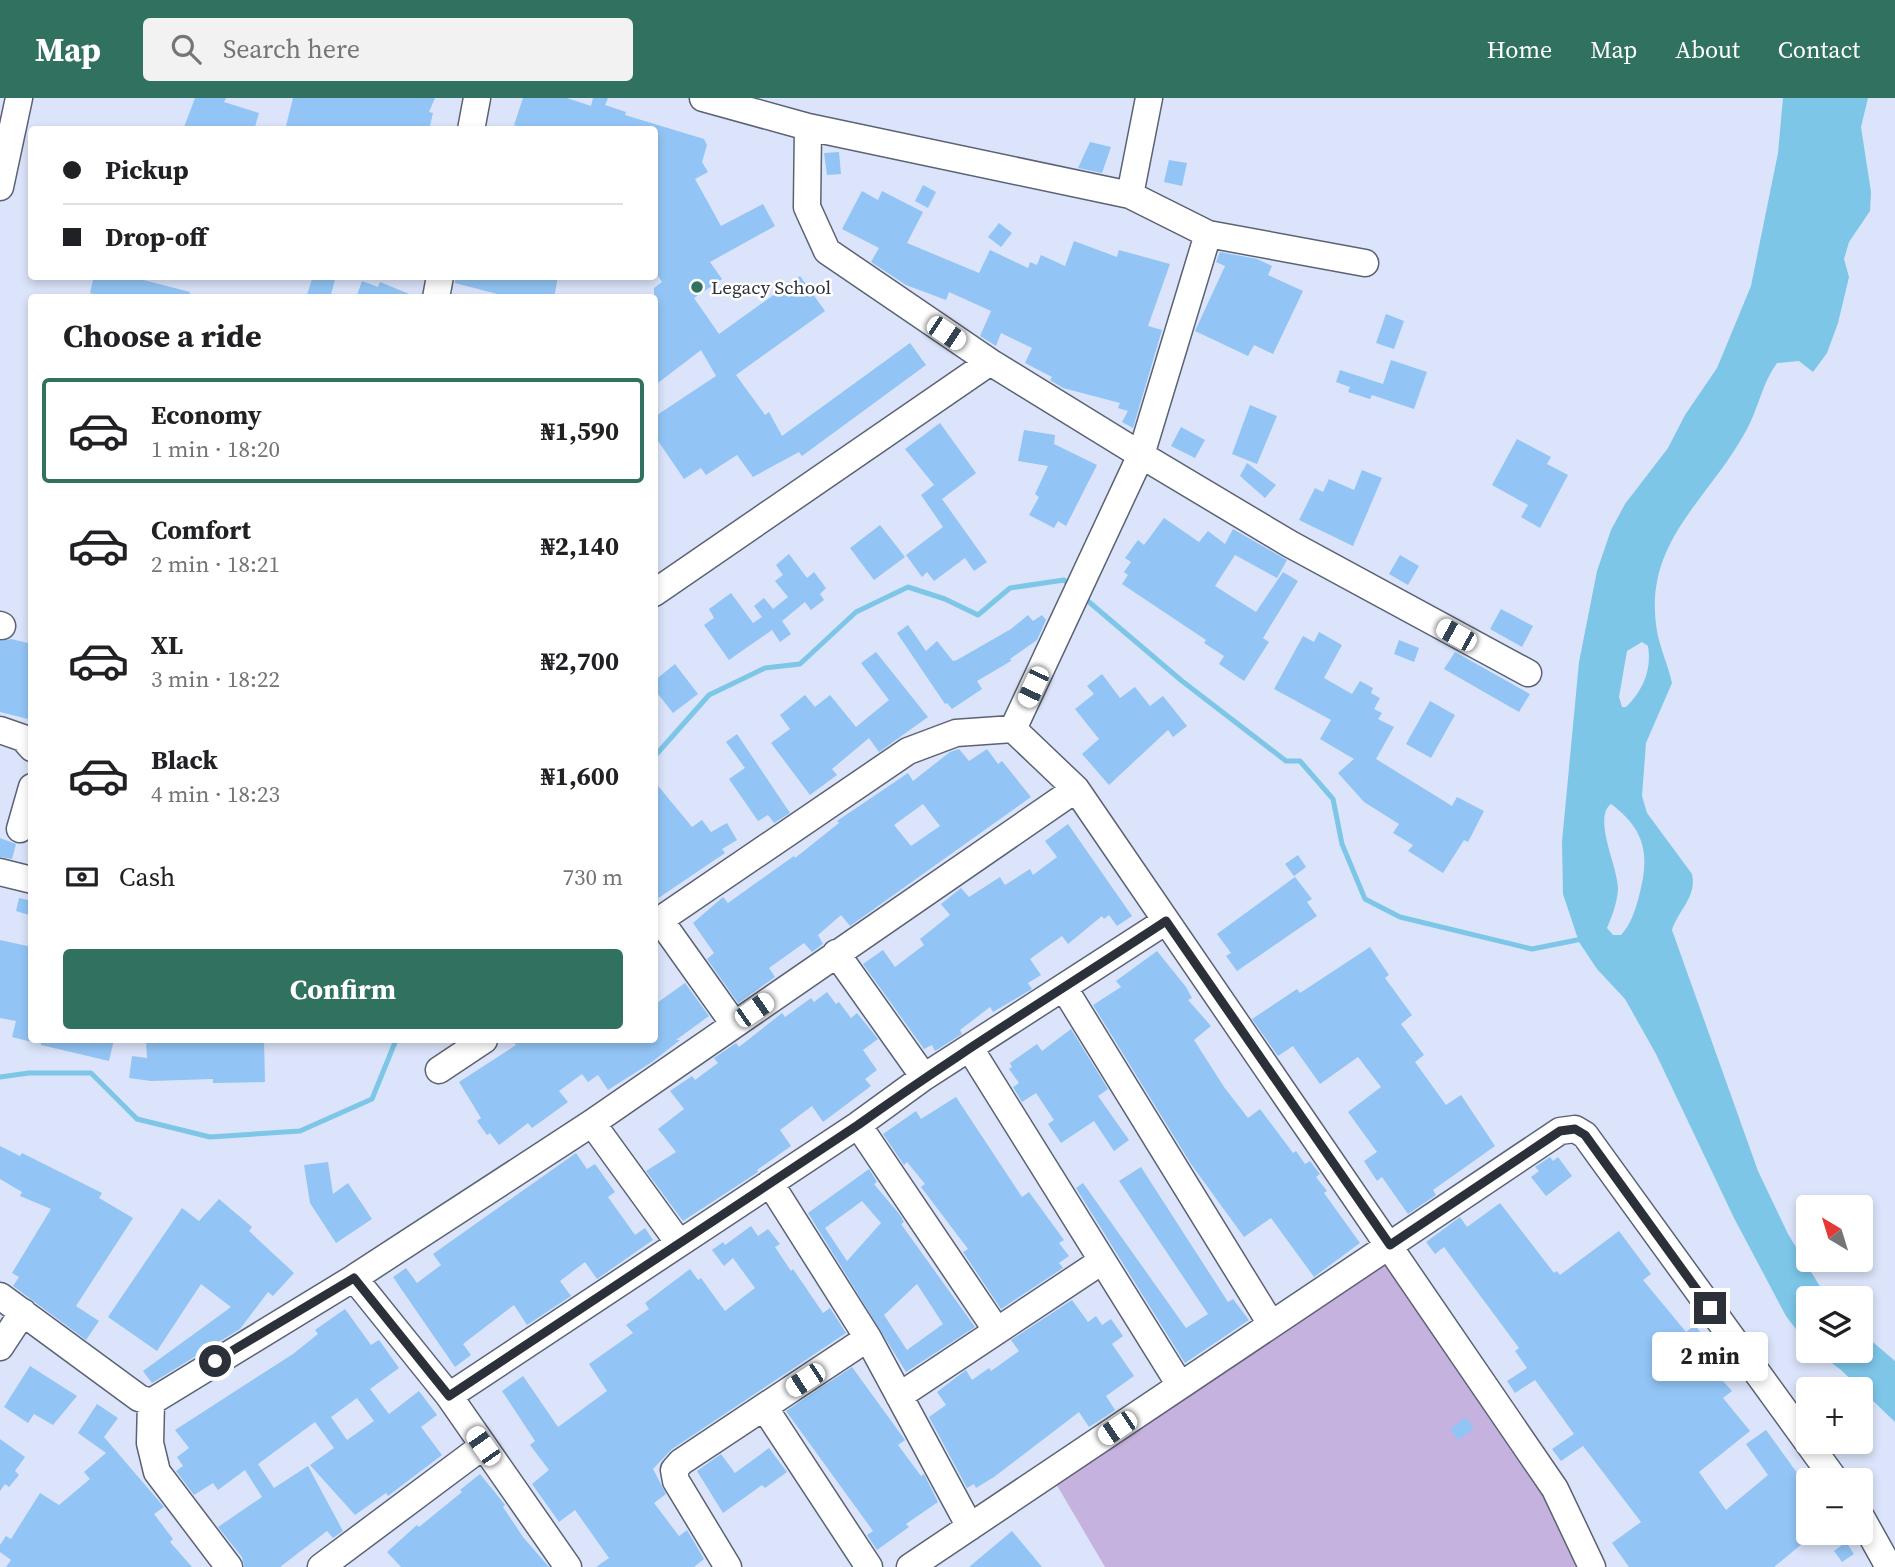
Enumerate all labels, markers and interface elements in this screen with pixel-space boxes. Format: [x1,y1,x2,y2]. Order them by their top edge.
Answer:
search box [143,18,633,81]
text: Map [35,27,101,72]
icon: search [167,30,205,68]
text: Search here [223,31,360,67]
text: Home [1487,33,1552,66]
text: Map [1590,33,1637,66]
text: About [1675,33,1740,66]
text: Contact [1778,33,1860,66]
text: Pickup [105,152,189,188]
text: Drop-off [105,219,207,255]
place label: Legacy School [711,274,831,300]
marker: Legacy School [689,279,705,295]
car [923,313,970,353]
text: Choose a ride [63,314,262,358]
text: Economy [151,397,262,433]
icon: car [67,399,130,462]
text: ₦1,590 [541,413,619,449]
text: 1 min · 18:20 [151,433,280,465]
text: Comfort [151,512,251,548]
icon: car [67,514,130,577]
text: ₦2,140 [541,528,619,564]
text: 2 min · 18:21 [151,548,280,580]
car [1433,616,1480,654]
text: XL [151,627,183,663]
icon: car [67,629,130,692]
text: ₦2,700 [541,643,619,679]
text: 3 min · 18:22 [151,663,280,695]
car [1015,664,1052,710]
text: Black [151,742,218,778]
icon: car [67,744,130,807]
text: ₦1,600 [541,758,619,794]
text: 4 min · 18:23 [151,778,280,810]
icon: cash [63,858,101,896]
text: Cash [119,859,175,895]
text: 730 m [562,861,623,893]
button: Confirm [63,949,623,1029]
car [731,989,778,1031]
north arrow [1796,1195,1872,1272]
map controls [1796,1195,1873,1545]
button: layers [1796,1286,1873,1363]
route end [1694,1292,1726,1324]
callout: 2 min [1652,1332,1768,1382]
text: 2 min [1680,1340,1740,1372]
route start [199,1345,231,1377]
car [782,1360,829,1400]
button: + [1796,1377,1873,1454]
car [1094,1408,1141,1448]
car [463,1423,504,1469]
button: − [1796,1468,1873,1545]

